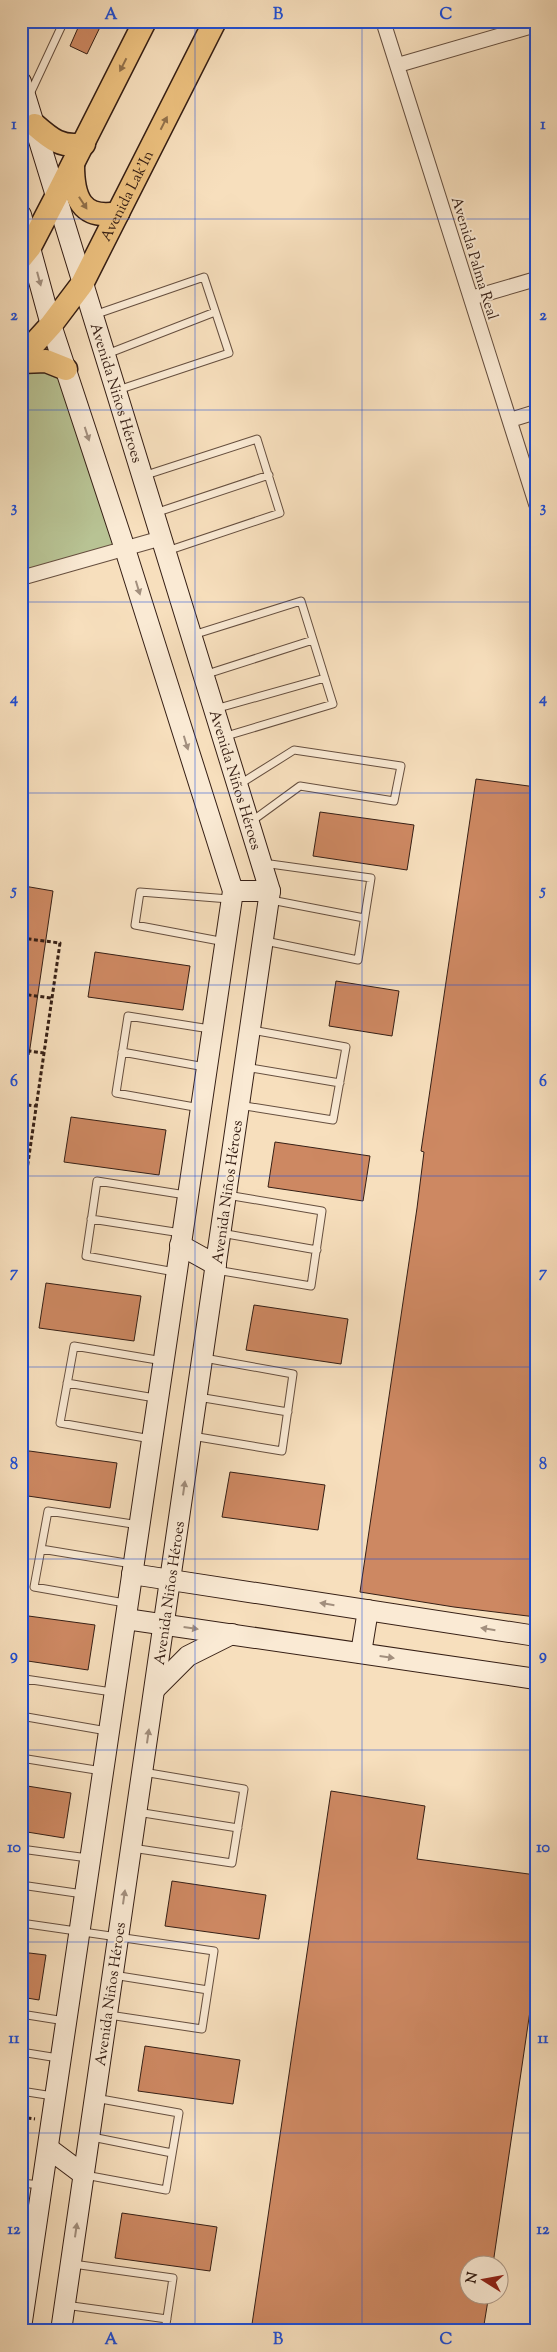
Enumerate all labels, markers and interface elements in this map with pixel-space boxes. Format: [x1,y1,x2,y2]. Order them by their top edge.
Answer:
text: A [105,4,118,27]
text: B [273,4,283,27]
text: C [440,4,453,27]
one-way arrow [119,58,127,72]
text: 1 [11,114,17,137]
text: 1 [540,114,546,137]
one-way arrow [160,116,168,130]
street label: Avenida Lak'In [96,147,160,245]
street label: Avenida Palma Real [445,194,502,323]
one-way arrow [78,196,87,210]
one-way arrow [35,271,43,286]
text: 2 [10,305,18,328]
text: 2 [539,305,547,328]
street label: Avenida Niños Héroes [84,321,147,466]
one-way arrow [84,426,92,441]
text: 3 [11,497,18,520]
text: 3 [540,497,547,520]
one-way arrow [134,581,142,596]
text: 4 [9,688,18,711]
text: 4 [538,688,547,711]
street label: Avenida Niños Héroes [203,708,266,853]
one-way arrow [183,736,191,751]
text: 5 [9,880,17,903]
text: 5 [538,880,546,903]
text: 6 [10,1071,18,1094]
text: 6 [539,1071,547,1094]
street label: Avenida Niños Héroes [208,1119,249,1266]
text: 7 [10,1262,19,1285]
text: 7 [539,1262,548,1285]
text: 8 [10,1454,18,1477]
text: 8 [539,1454,547,1477]
one-way arrow [180,1480,188,1496]
street label: Avenida Niños Héroes [150,1520,191,1667]
one-way arrow [319,1600,335,1608]
one-way arrow [183,1624,199,1632]
one-way arrow [479,1624,495,1632]
text: 9 [10,1645,18,1668]
text: 9 [539,1645,547,1668]
one-way arrow [379,1653,395,1661]
one-way arrow [144,1727,152,1743]
text: 10 [7,1837,21,1860]
text: 10 [536,1837,550,1860]
one-way arrow [121,1888,129,1904]
street label: Avenida Niños Héroes [91,1921,132,2068]
text: 11 [9,2028,20,2051]
text: 11 [538,2028,549,2051]
text: 12 [8,2219,21,2242]
text: 12 [537,2219,550,2242]
one-way arrow [72,2222,80,2238]
north arrow [460,2254,510,2304]
text: N [462,2271,484,2285]
text: A [105,2329,118,2352]
text: B [273,2329,283,2352]
text: C [440,2329,453,2352]

